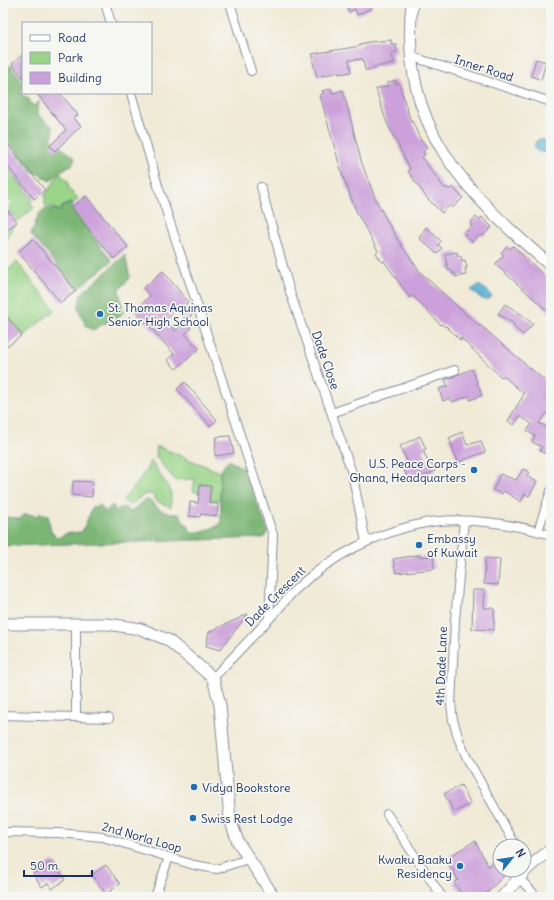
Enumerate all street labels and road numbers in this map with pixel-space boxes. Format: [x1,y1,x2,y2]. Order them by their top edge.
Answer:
street label: Inner Road [452,51,516,85]
street label: Dade Close [309,329,343,391]
street label: Dade Crescent [242,563,308,629]
street label: 4th Dade Lane [432,626,450,706]
street label: 2nd Norla Loop [100,818,184,856]

